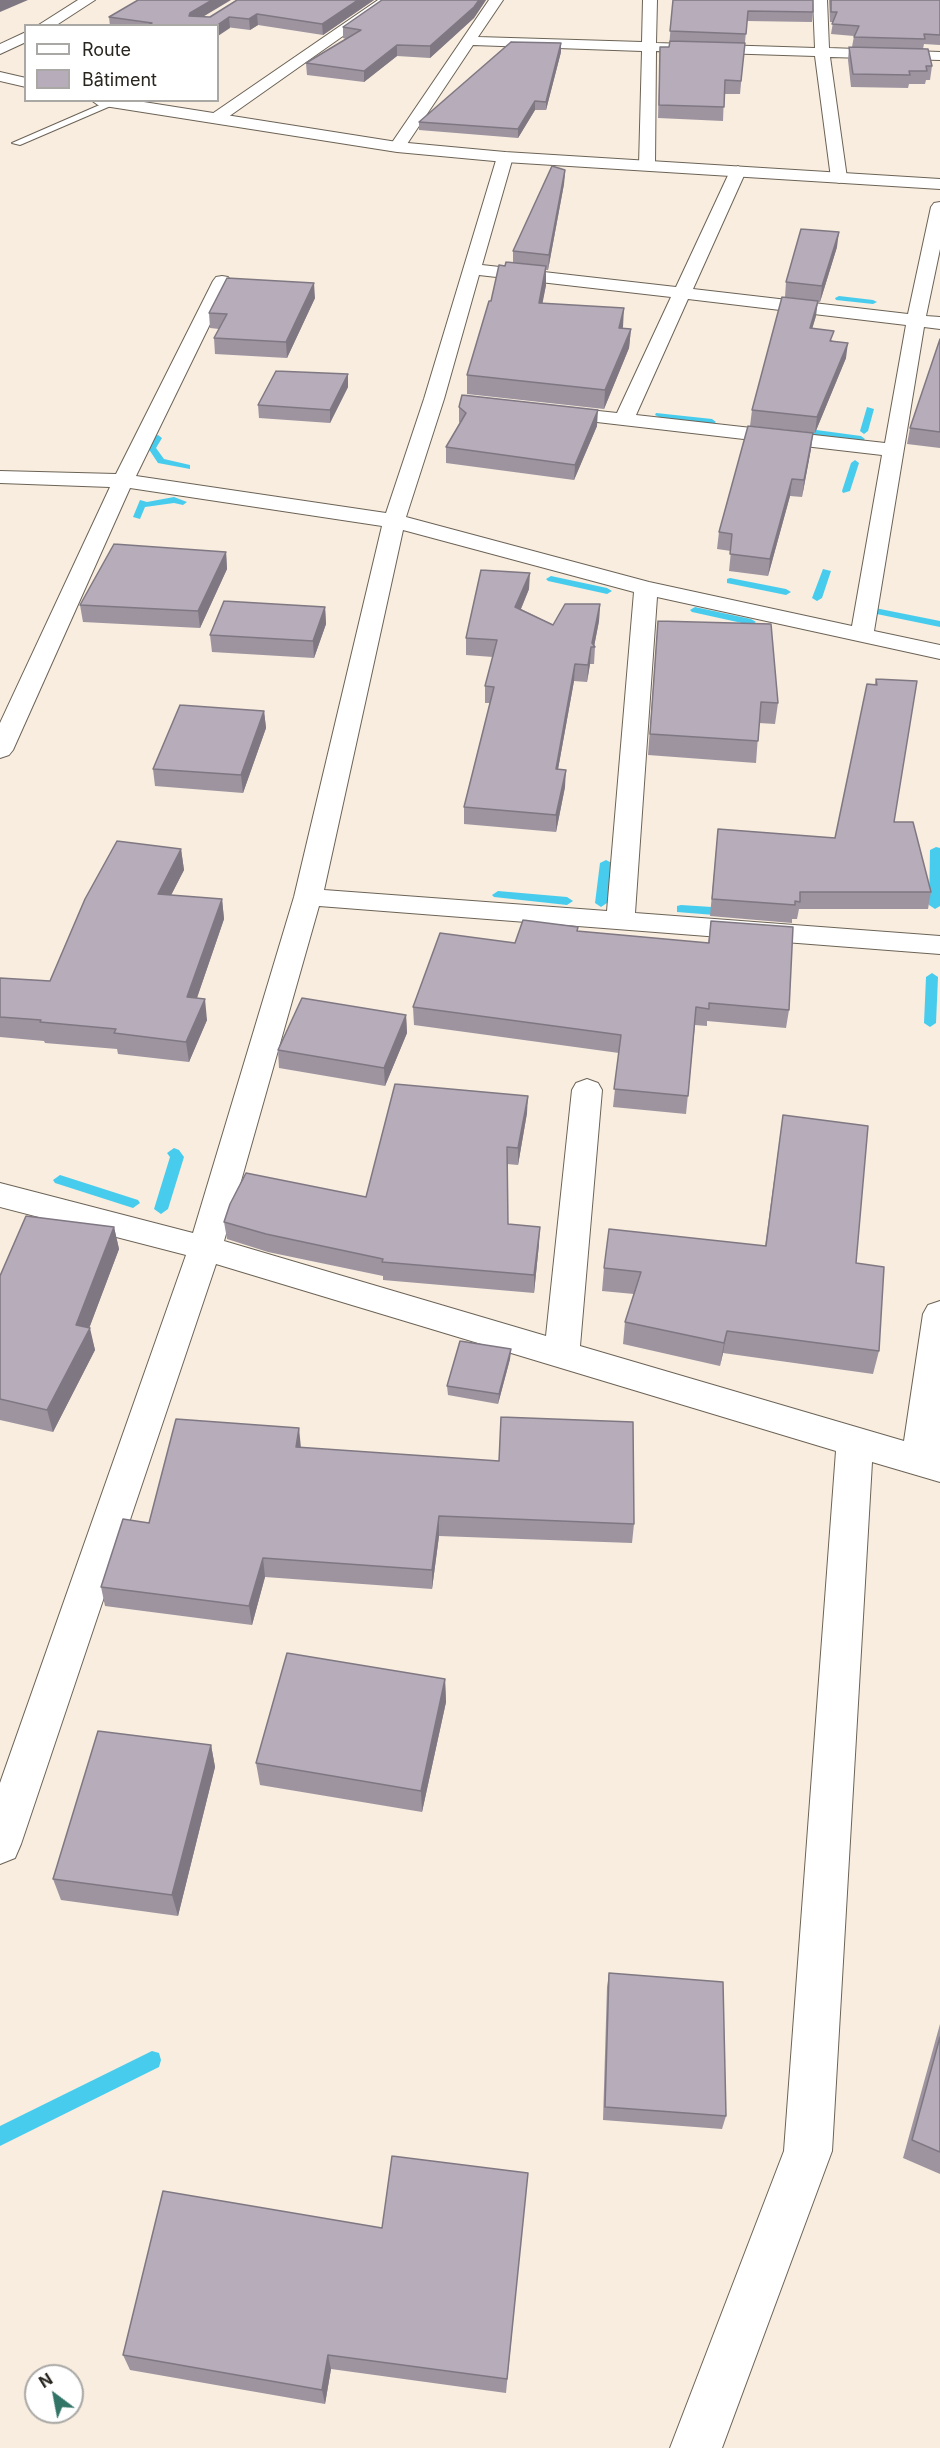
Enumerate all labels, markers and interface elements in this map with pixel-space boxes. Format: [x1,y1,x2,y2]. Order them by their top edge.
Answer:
legend [24,24,219,102]
text: Route [82,39,131,60]
text: Bâtiment [82,69,157,90]
north arrow [24,2364,84,2424]
text: N [35,2369,56,2392]

